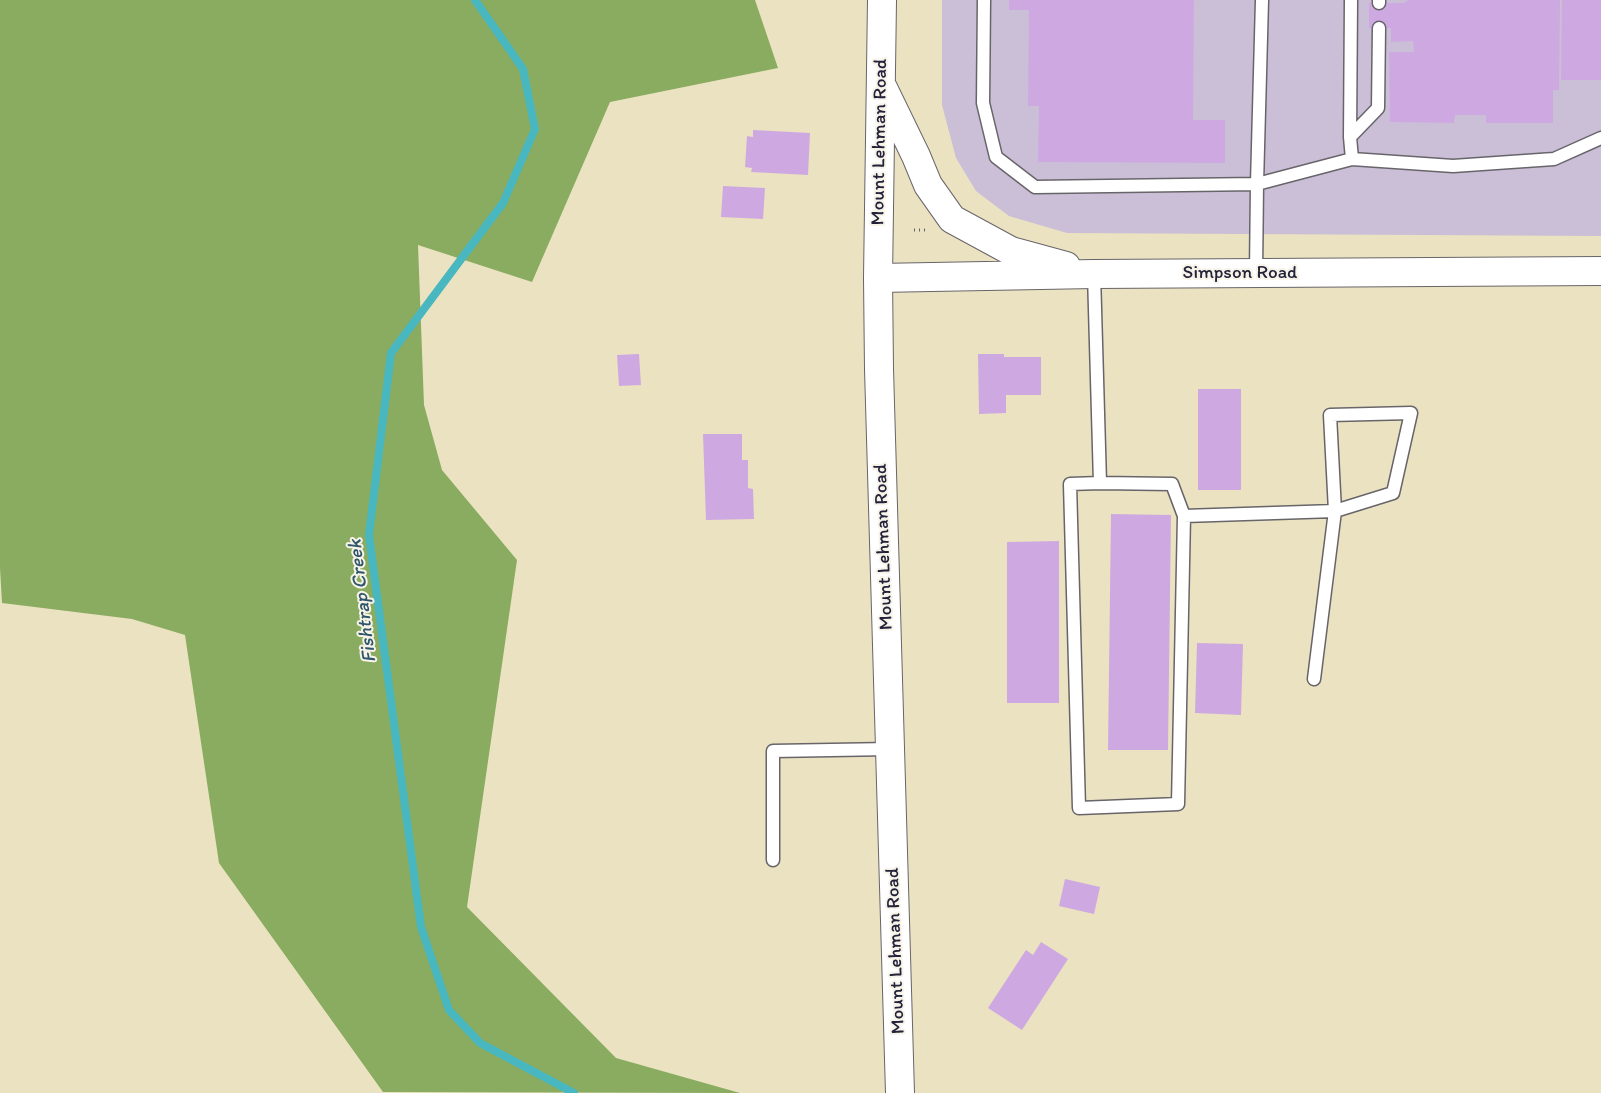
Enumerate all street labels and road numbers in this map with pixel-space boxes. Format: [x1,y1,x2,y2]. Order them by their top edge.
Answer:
street label: Mount Lehman Road [867,58,893,226]
street label: Simpson Road [1182,262,1298,284]
street label: Mount Lehman Road [870,463,898,631]
street label: Mount Lehman Road [882,867,910,1035]

